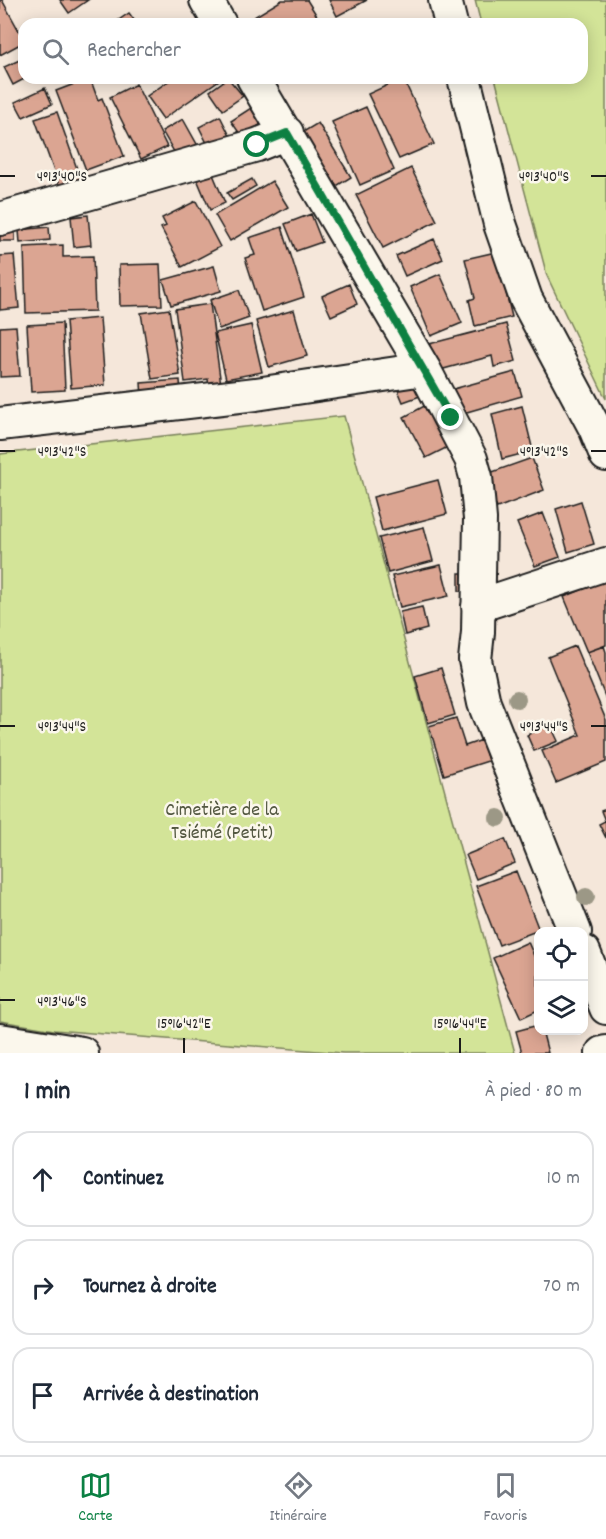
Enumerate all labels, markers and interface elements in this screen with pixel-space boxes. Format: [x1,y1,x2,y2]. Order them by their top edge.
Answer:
search box [18,18,588,84]
icon: search [39,35,72,68]
text: Rechercher [87,36,181,67]
route start [243,131,269,157]
text: 4°13'40"S [37,167,87,189]
text: 4°13'40"S [519,167,569,189]
route end [437,404,463,430]
text: 4°13'42"S [38,442,86,464]
text: 4°13'42"S [520,442,568,464]
text: 4°13'44"S [38,717,86,739]
text: 4°13'44"S [520,717,568,739]
park label: Cimetière de la Tsiémé (Petit) [165,797,279,848]
map controls [534,927,588,1035]
button: locate [534,927,588,981]
button: layers [534,981,588,1035]
text: 4°13'46"S [37,992,87,1014]
text: 15°16'42"E [157,1014,211,1036]
text: 15°16'44"E [433,1014,487,1036]
text: 1 min [24,1074,70,1111]
text: À pied · 80 m [485,1078,582,1106]
icon: ahead [26,1163,59,1196]
text: Continuez [83,1164,164,1195]
text: 10 m [546,1165,580,1193]
icon: right [26,1271,59,1304]
text: Tournez à droite [83,1272,217,1303]
text: 70 m [543,1273,580,1301]
icon: arrive [26,1379,59,1412]
text: Arrivée à destination [83,1380,259,1411]
tab: Carte [78,1469,113,1528]
tab: Itinéraire [269,1469,327,1528]
tab: Favoris [484,1469,528,1528]

